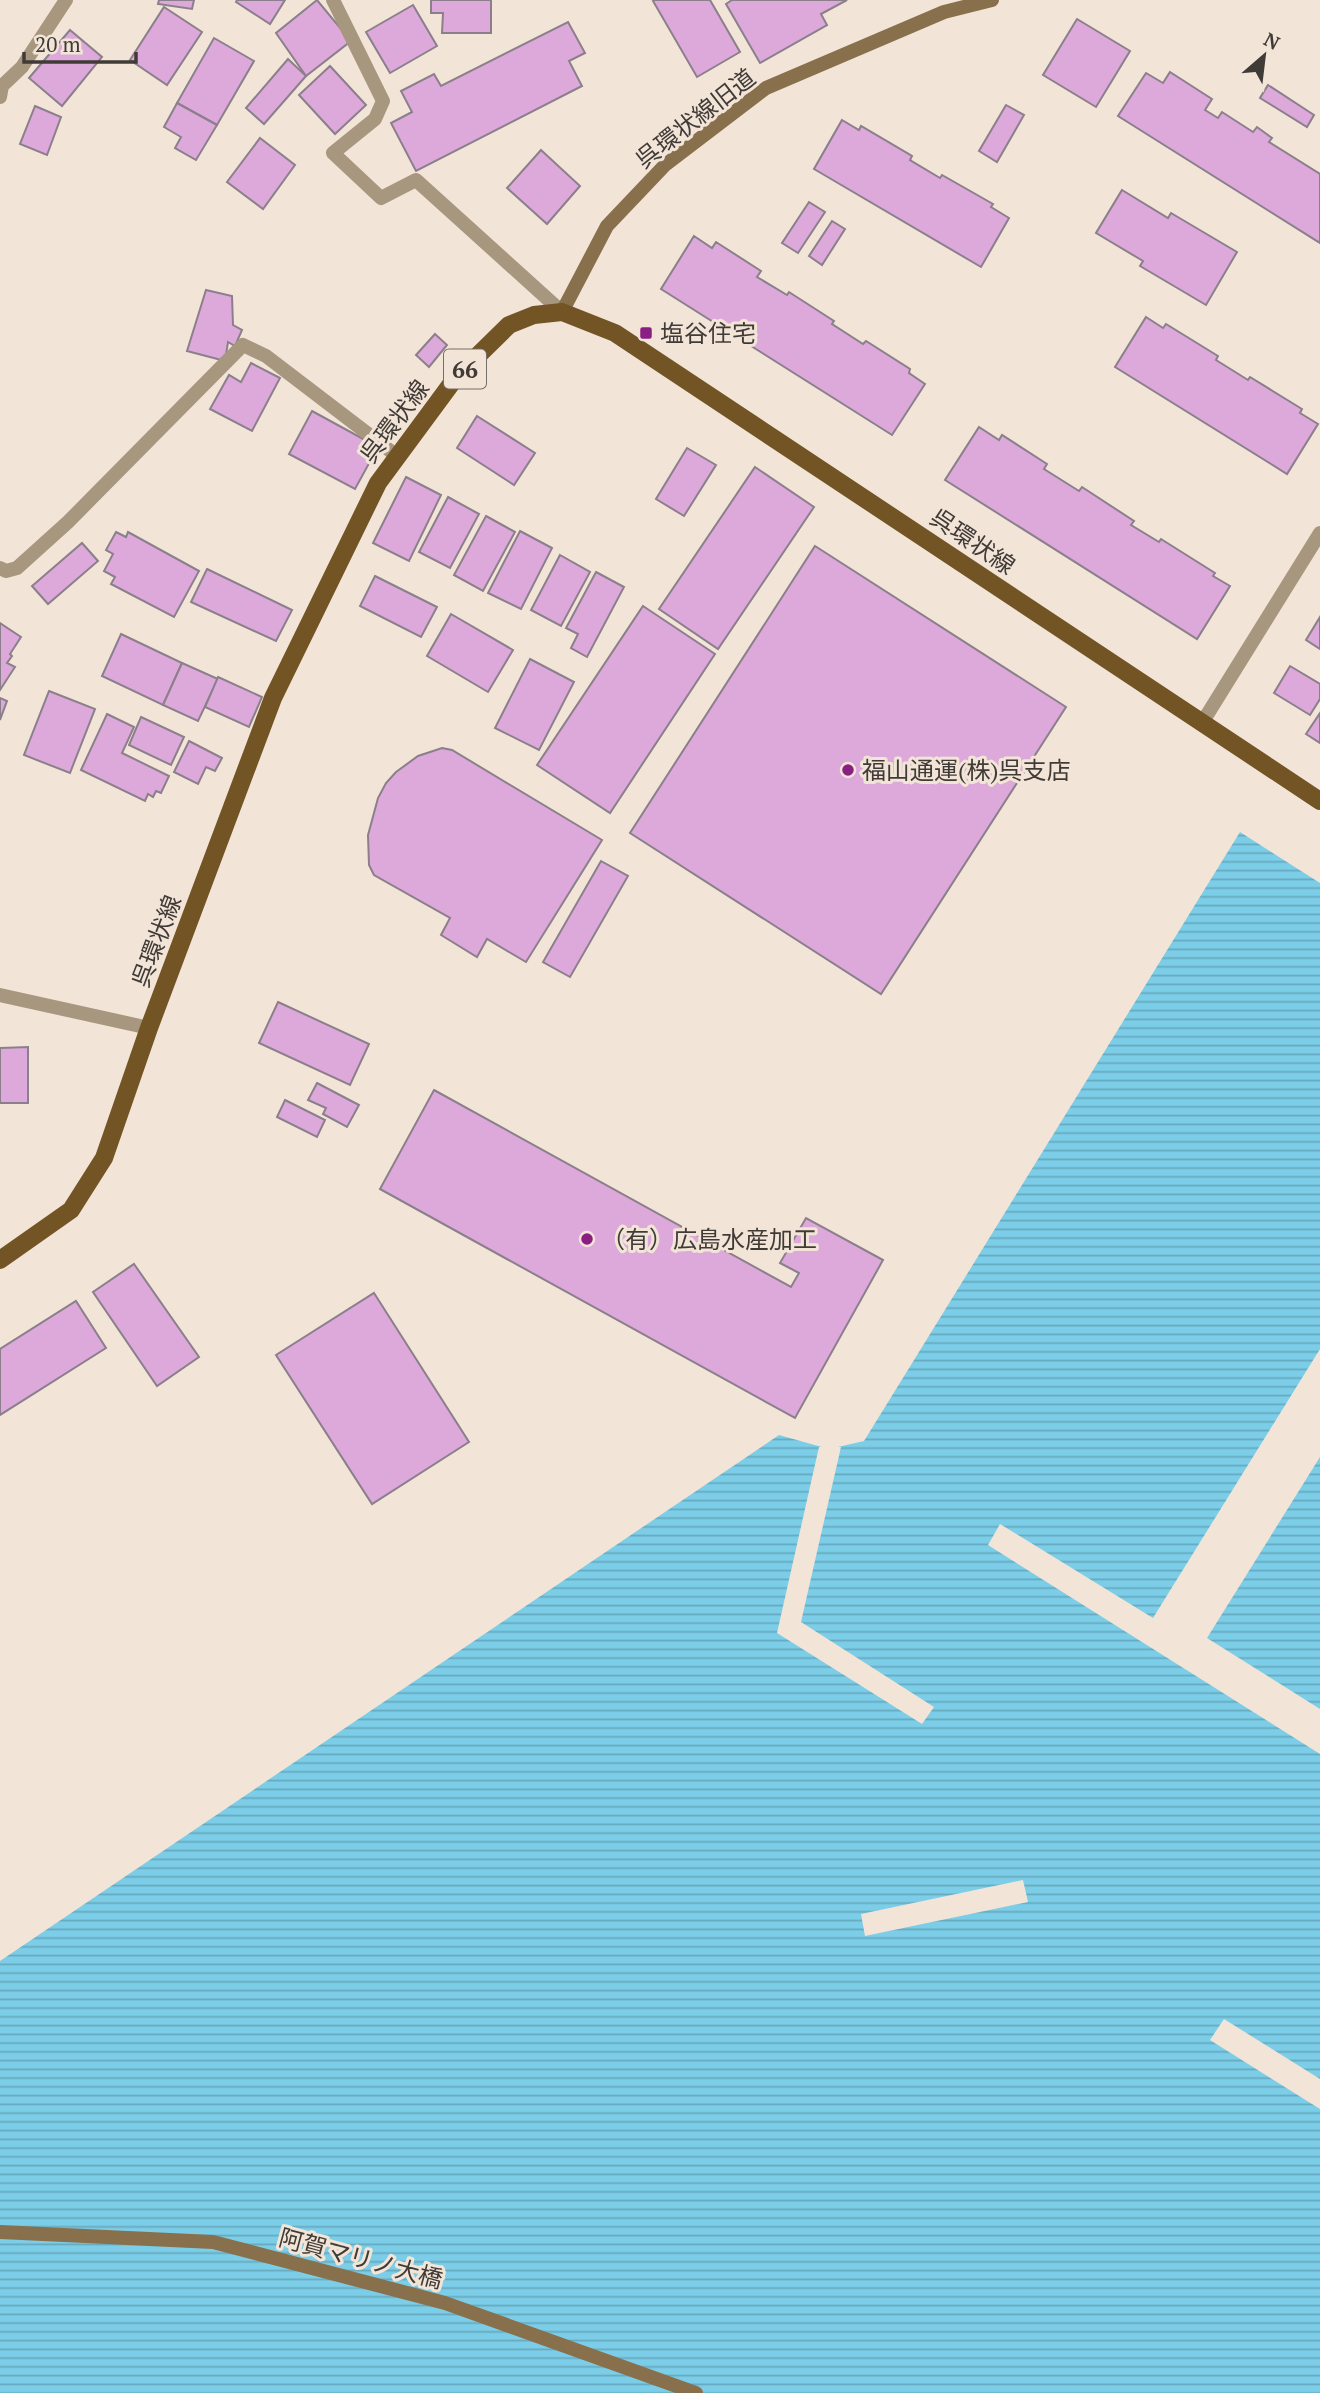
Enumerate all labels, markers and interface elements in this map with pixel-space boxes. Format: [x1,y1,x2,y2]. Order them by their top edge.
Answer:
scale bar [24,21,136,65]
north arrow [1229,21,1299,91]
text: N [1260,26,1285,55]
text: 20 m [35,30,81,58]
street label: 呉環状線旧道 [628,61,762,175]
place label: 塩谷住宅 [660,317,756,349]
marker: 塩谷住宅 [638,325,654,341]
road number: 66 [444,350,486,388]
street label: 呉環状線 [352,373,436,469]
street label: 呉環状線 [924,501,1022,581]
place label: 福山通運(株)呉支店 [862,754,1070,786]
marker: 福山通運(株)呉支店 [840,762,856,778]
street label: 呉環状線 [124,890,188,992]
place label: （有）広島水産加工 [601,1223,817,1255]
marker: （有）広島水産加工 [579,1231,595,1247]
street label: 阿賀マリノ大橋 [276,2221,446,2295]

